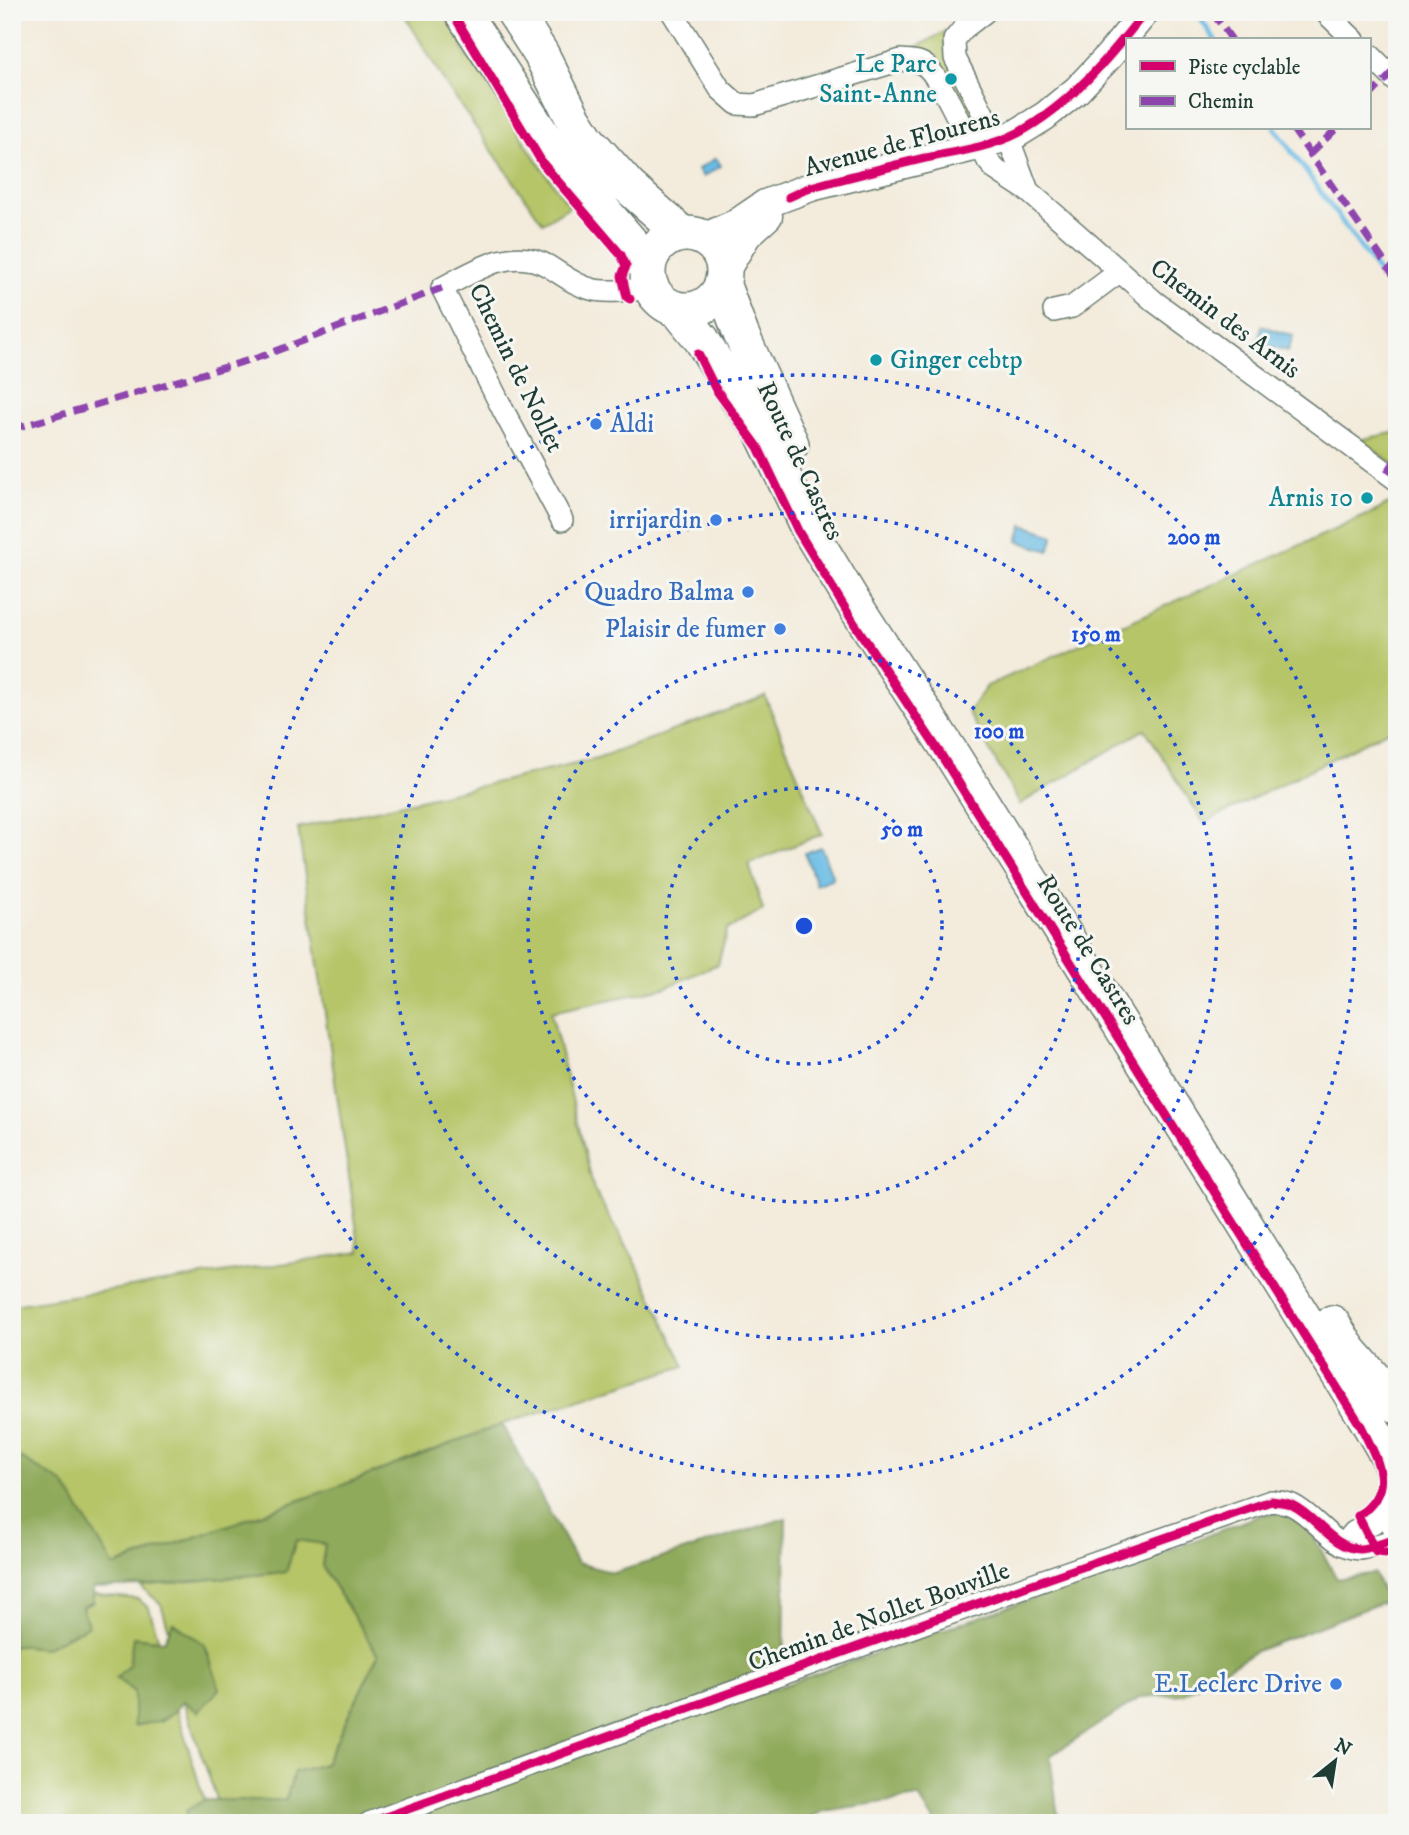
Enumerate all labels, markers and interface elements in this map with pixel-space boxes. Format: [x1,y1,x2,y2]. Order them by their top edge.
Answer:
legend [1126,38,1370,130]
place label: Le Parc Saint-Anne [819,48,937,111]
text: Piste cyclable [1188,55,1301,81]
marker: Le Parc Saint-Anne [943,71,959,87]
text: Chemin [1188,89,1254,115]
street label: Avenue de Flourens [800,101,1004,185]
street label: Chemin des Arnis [1143,252,1307,386]
street label: Chemin de Nollet [461,278,571,458]
place label: Ginger cebtp [890,344,1023,377]
marker: Ginger cebtp [868,352,884,368]
street label: Route de Castres [749,377,851,545]
place label: Aldi [610,408,654,441]
marker: Aldi [588,416,604,432]
place label: Arnis 10 [1269,482,1353,515]
marker: Arnis 10 [1359,490,1375,506]
place label: irrijardin [609,504,702,537]
marker: irrijardin [708,512,724,528]
text: 200 m [1167,525,1221,551]
place label: Quadro Balma [584,576,734,609]
marker: Quadro Balma [740,584,756,600]
place label: Plaisir de fumer [605,613,766,646]
marker: Plaisir de fumer [772,621,788,637]
text: 150 m [1071,622,1121,648]
text: 100 m [974,719,1024,745]
text: 50 m [880,817,923,843]
street label: Route de Castres [1029,869,1147,1031]
centre of rings [792,914,816,938]
street label: Chemin de Nollet Bouville [744,1554,1014,1680]
place label: E.Leclerc Drive [1154,1668,1322,1701]
marker: E.Leclerc Drive [1328,1676,1344,1692]
north arrow [1300,1727,1370,1797]
text: N [1330,1734,1356,1762]

